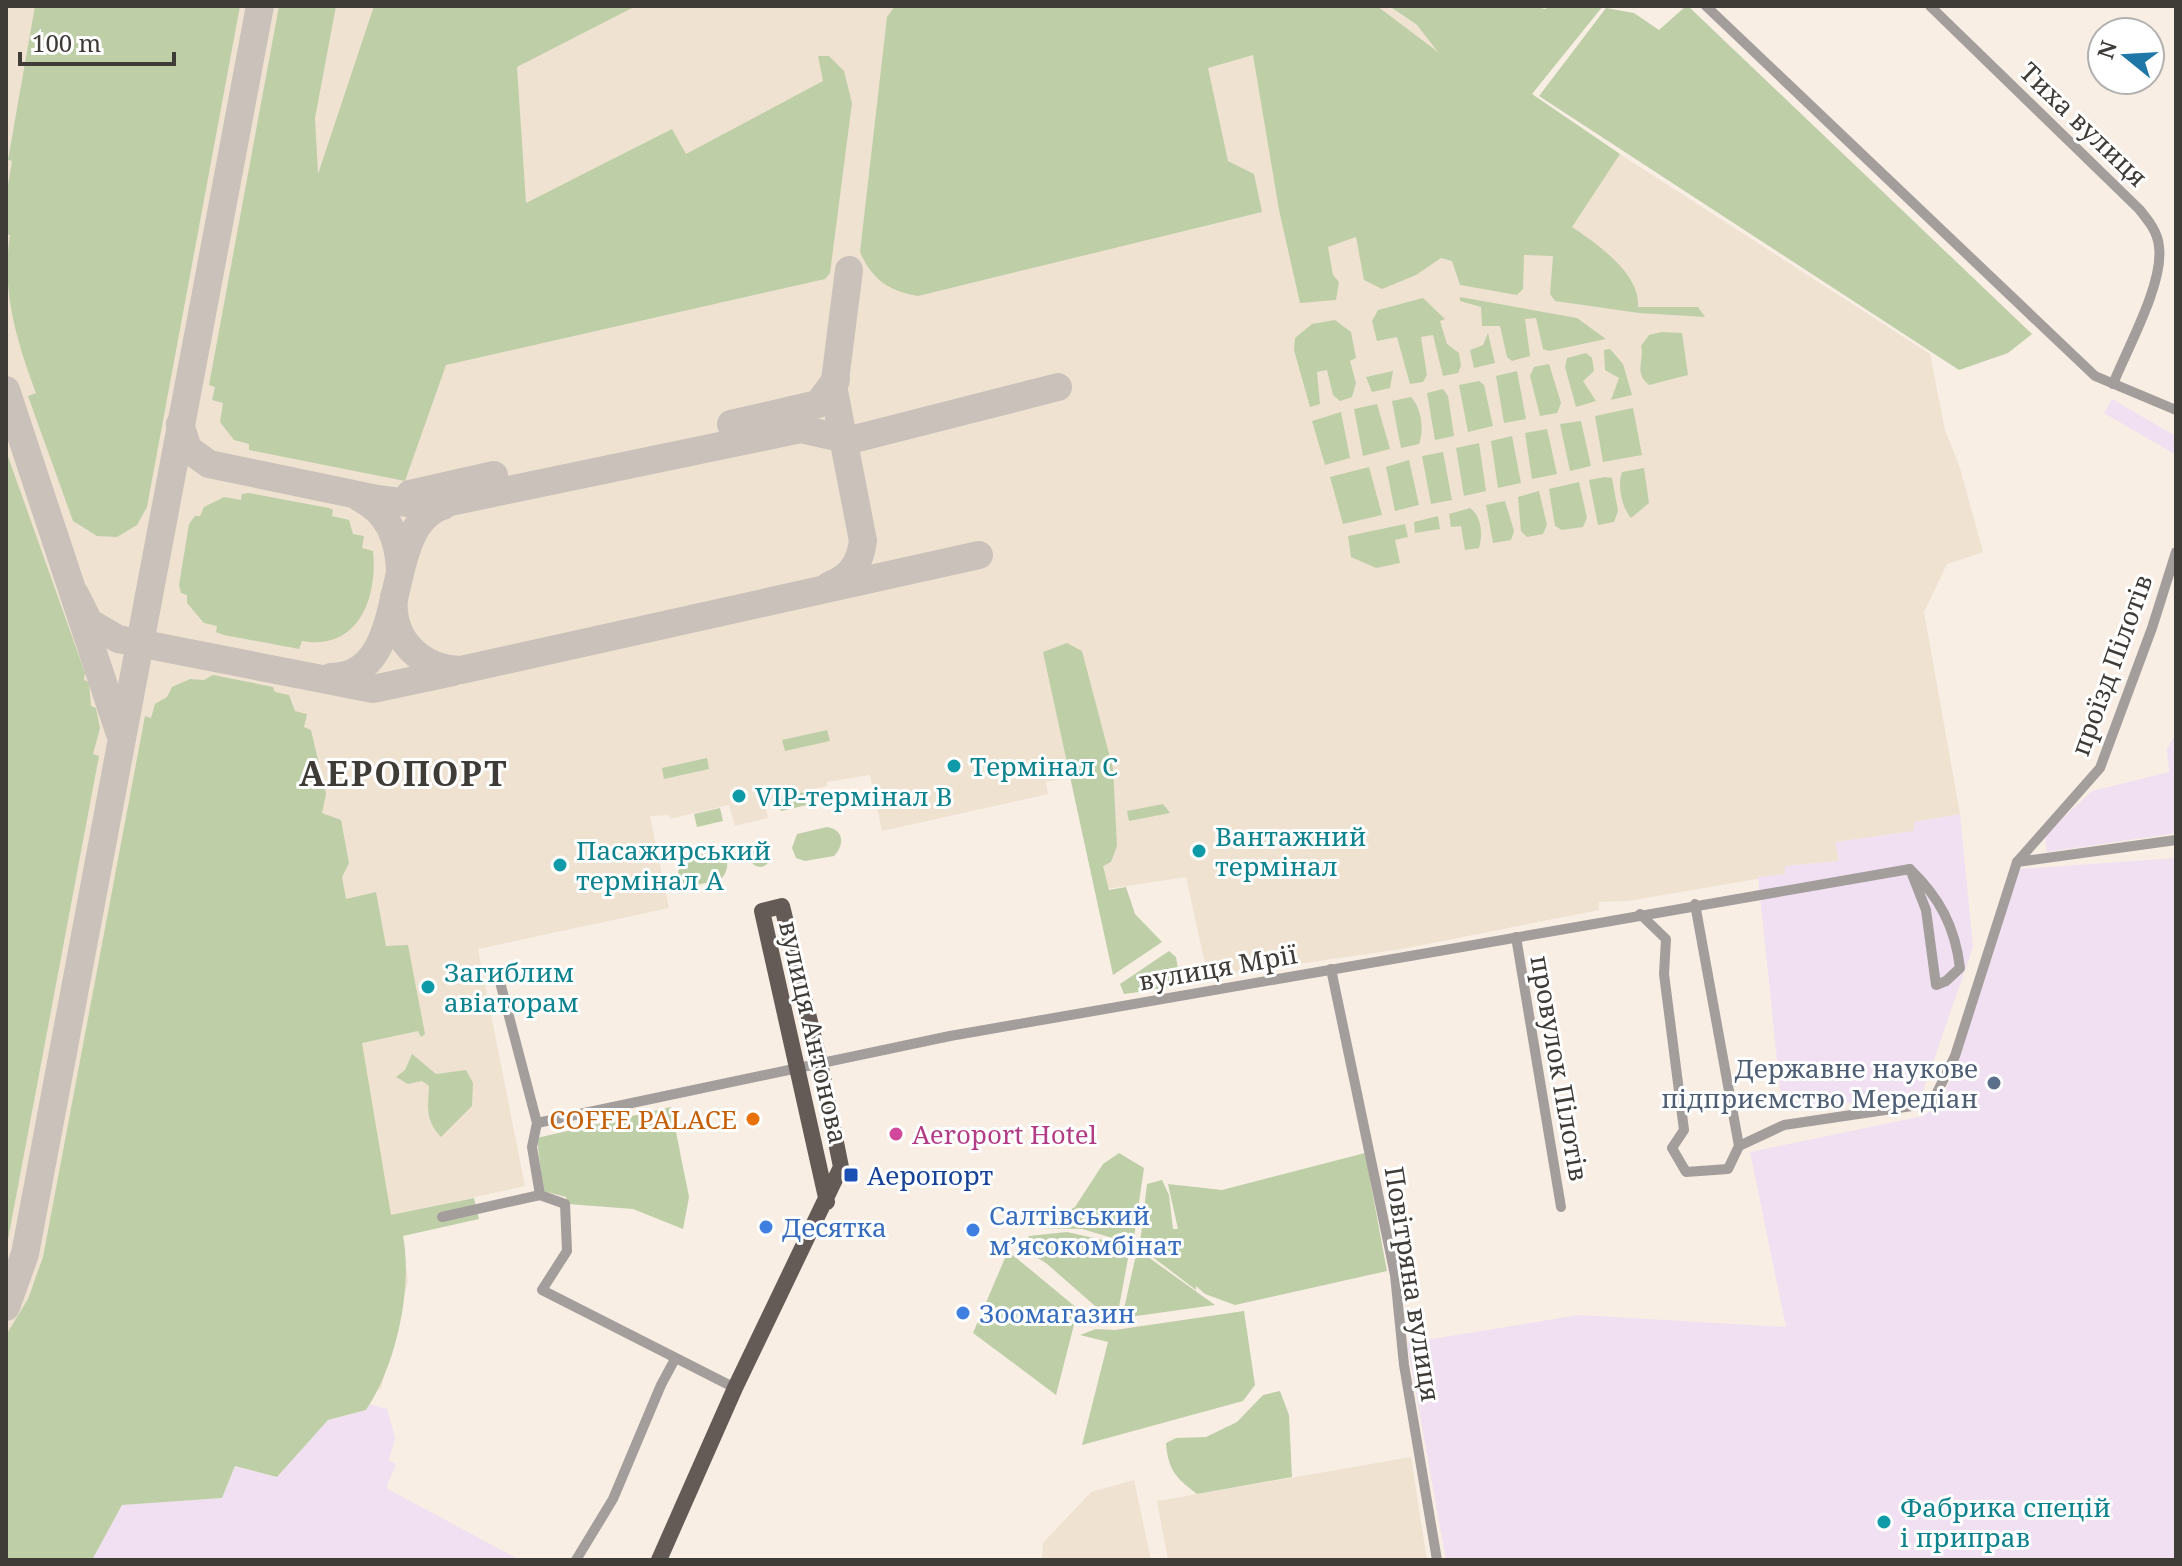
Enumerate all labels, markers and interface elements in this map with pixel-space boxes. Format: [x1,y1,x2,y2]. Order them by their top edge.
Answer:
scale bar [20,16,174,66]
north arrow [2086,16,2166,96]
text: 100 m [32,26,101,59]
text: N [2089,37,2123,62]
street label: Тиха вулиця [2012,54,2156,194]
street label: проїзд Пілотів [2062,569,2160,761]
place label: Термінал C [970,748,1118,784]
district label: АЕРОПОРТ [299,750,509,796]
marker: Термінал C [945,757,963,775]
place label: VIP-термінал B [755,778,952,814]
marker: VIP-термінал B [730,787,748,805]
place label: Вантажний термінал [1215,818,1366,884]
place label: Пасажирський термінал A [576,832,771,898]
marker: Вантажний термінал [1190,842,1208,860]
marker: Пасажирський термінал A [551,856,569,874]
street label: вулиця Антонова [771,917,857,1147]
street label: вулиця Мрії [1136,935,1300,999]
street label: провулок Пілотів [1522,952,1598,1184]
place label: Загиблим авіаторам [444,954,579,1020]
marker: Загиблим авіаторам [419,978,437,996]
place label: Державне наукове підприємство Мередіан [1661,1050,1978,1116]
marker: Державне наукове підприємство Мередіан [1985,1074,2003,1092]
place label: COFFE PALACE [549,1101,737,1137]
marker: COFFE PALACE [744,1110,762,1128]
place label: Aeroport Hotel [912,1116,1097,1152]
marker: Aeroport Hotel [887,1125,905,1143]
place label: Аеропорт [867,1157,994,1193]
street label: Повітряна вулиця [1377,1164,1449,1404]
marker: Аеропорт [842,1166,860,1184]
place label: Салтівський мʼясокомбінат [989,1197,1182,1263]
place label: Десятка [782,1209,887,1245]
marker: Десятка [757,1218,775,1236]
marker: Салтівський мʼясокомбінат [964,1221,982,1239]
place label: Зоомагазин [979,1295,1135,1331]
marker: Зоомагазин [954,1304,972,1322]
place label: Фабрика спецій і приправ [1900,1489,2111,1555]
marker: Фабрика спецій і приправ [1875,1513,1893,1531]

